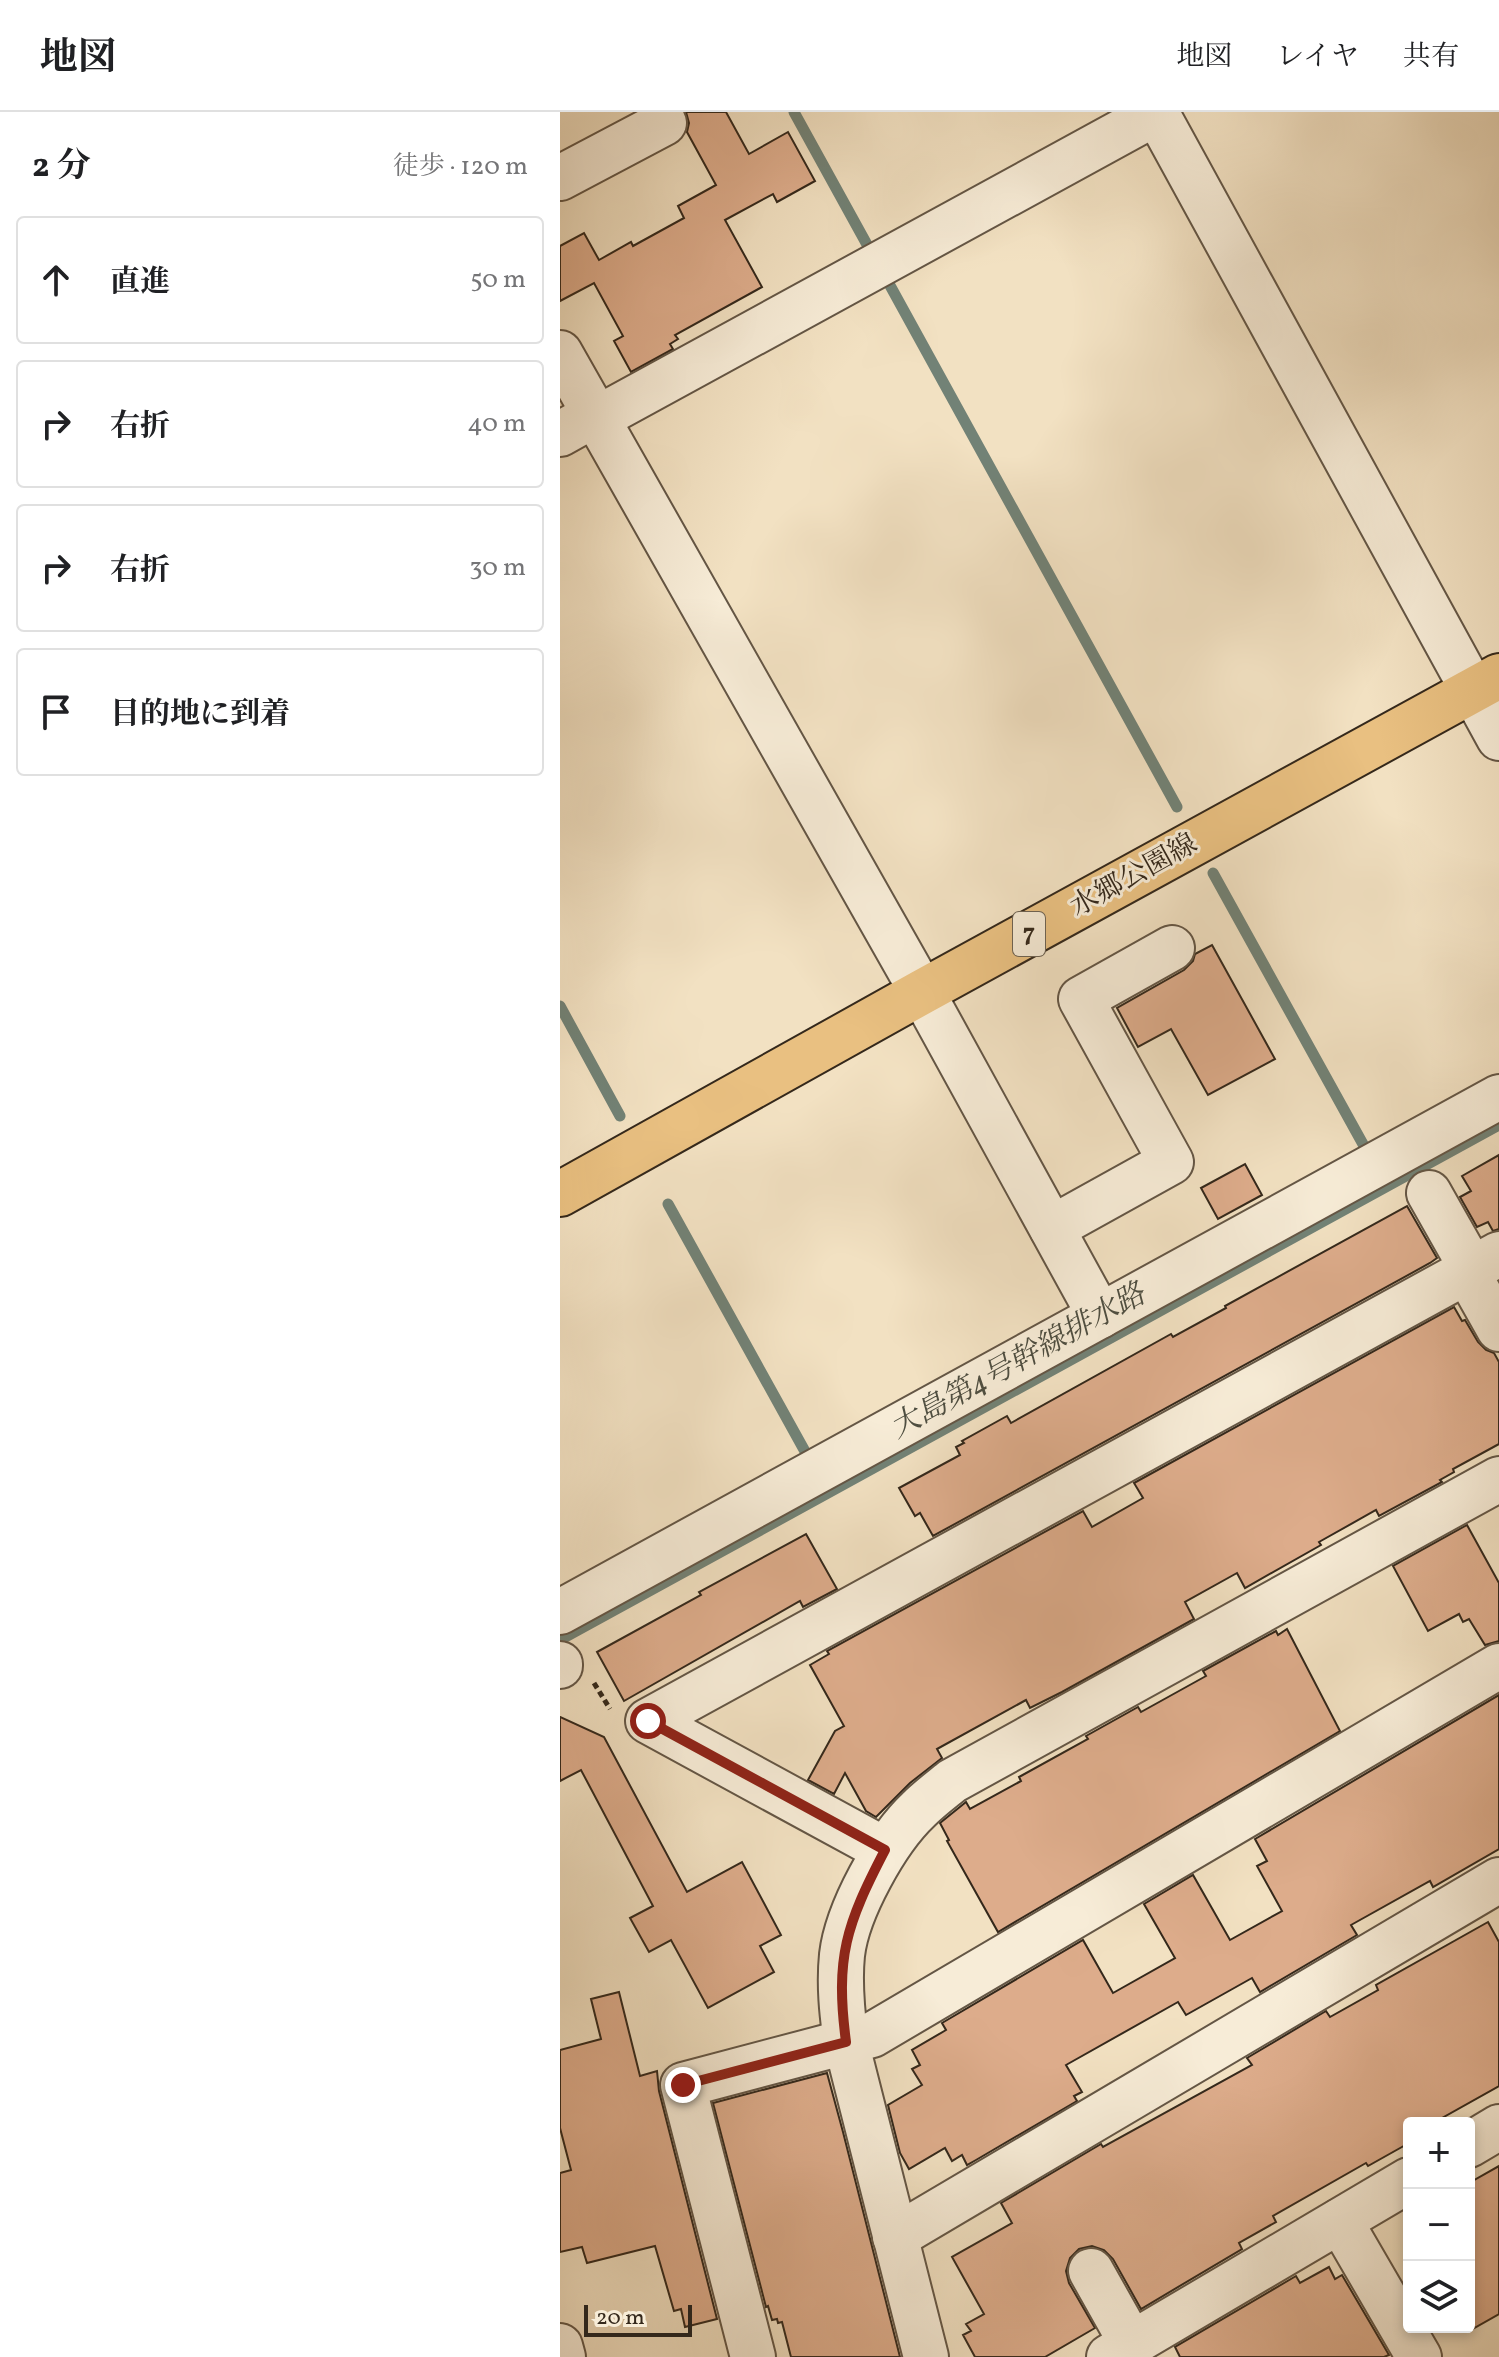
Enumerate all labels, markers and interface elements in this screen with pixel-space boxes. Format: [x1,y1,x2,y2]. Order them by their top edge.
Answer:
text: 地図 [40,33,116,86]
text: 地図 [1176,38,1232,77]
text: レイヤ [1276,38,1359,77]
text: 共有 [1403,38,1459,77]
text: 2 分 [32,144,90,191]
text: 徒歩 · 120 m [393,149,528,185]
icon: ahead [34,258,78,302]
text: 直進 [110,262,170,304]
text: 50 m [470,262,526,298]
icon: right [34,402,78,446]
text: 右折 [110,406,170,448]
text: 40 m [467,406,526,442]
icon: right [34,546,78,590]
text: 右折 [110,550,170,592]
text: 30 m [469,550,526,586]
icon: arrive [34,690,78,734]
text: 目的地に到着 [110,694,290,736]
street label: 水郷公園線 [1063,825,1205,927]
road number: 7 [1013,912,1045,956]
water label: 大島第4号幹線排水路 [883,1273,1155,1450]
route start [630,1703,666,1739]
route end [665,2067,701,2103]
map controls [1403,2117,1475,2333]
button: + [1403,2117,1475,2189]
button: − [1403,2189,1475,2261]
button: layers [1403,2261,1475,2333]
scale bar [584,2301,692,2337]
text: 20 m [596,2303,645,2334]

